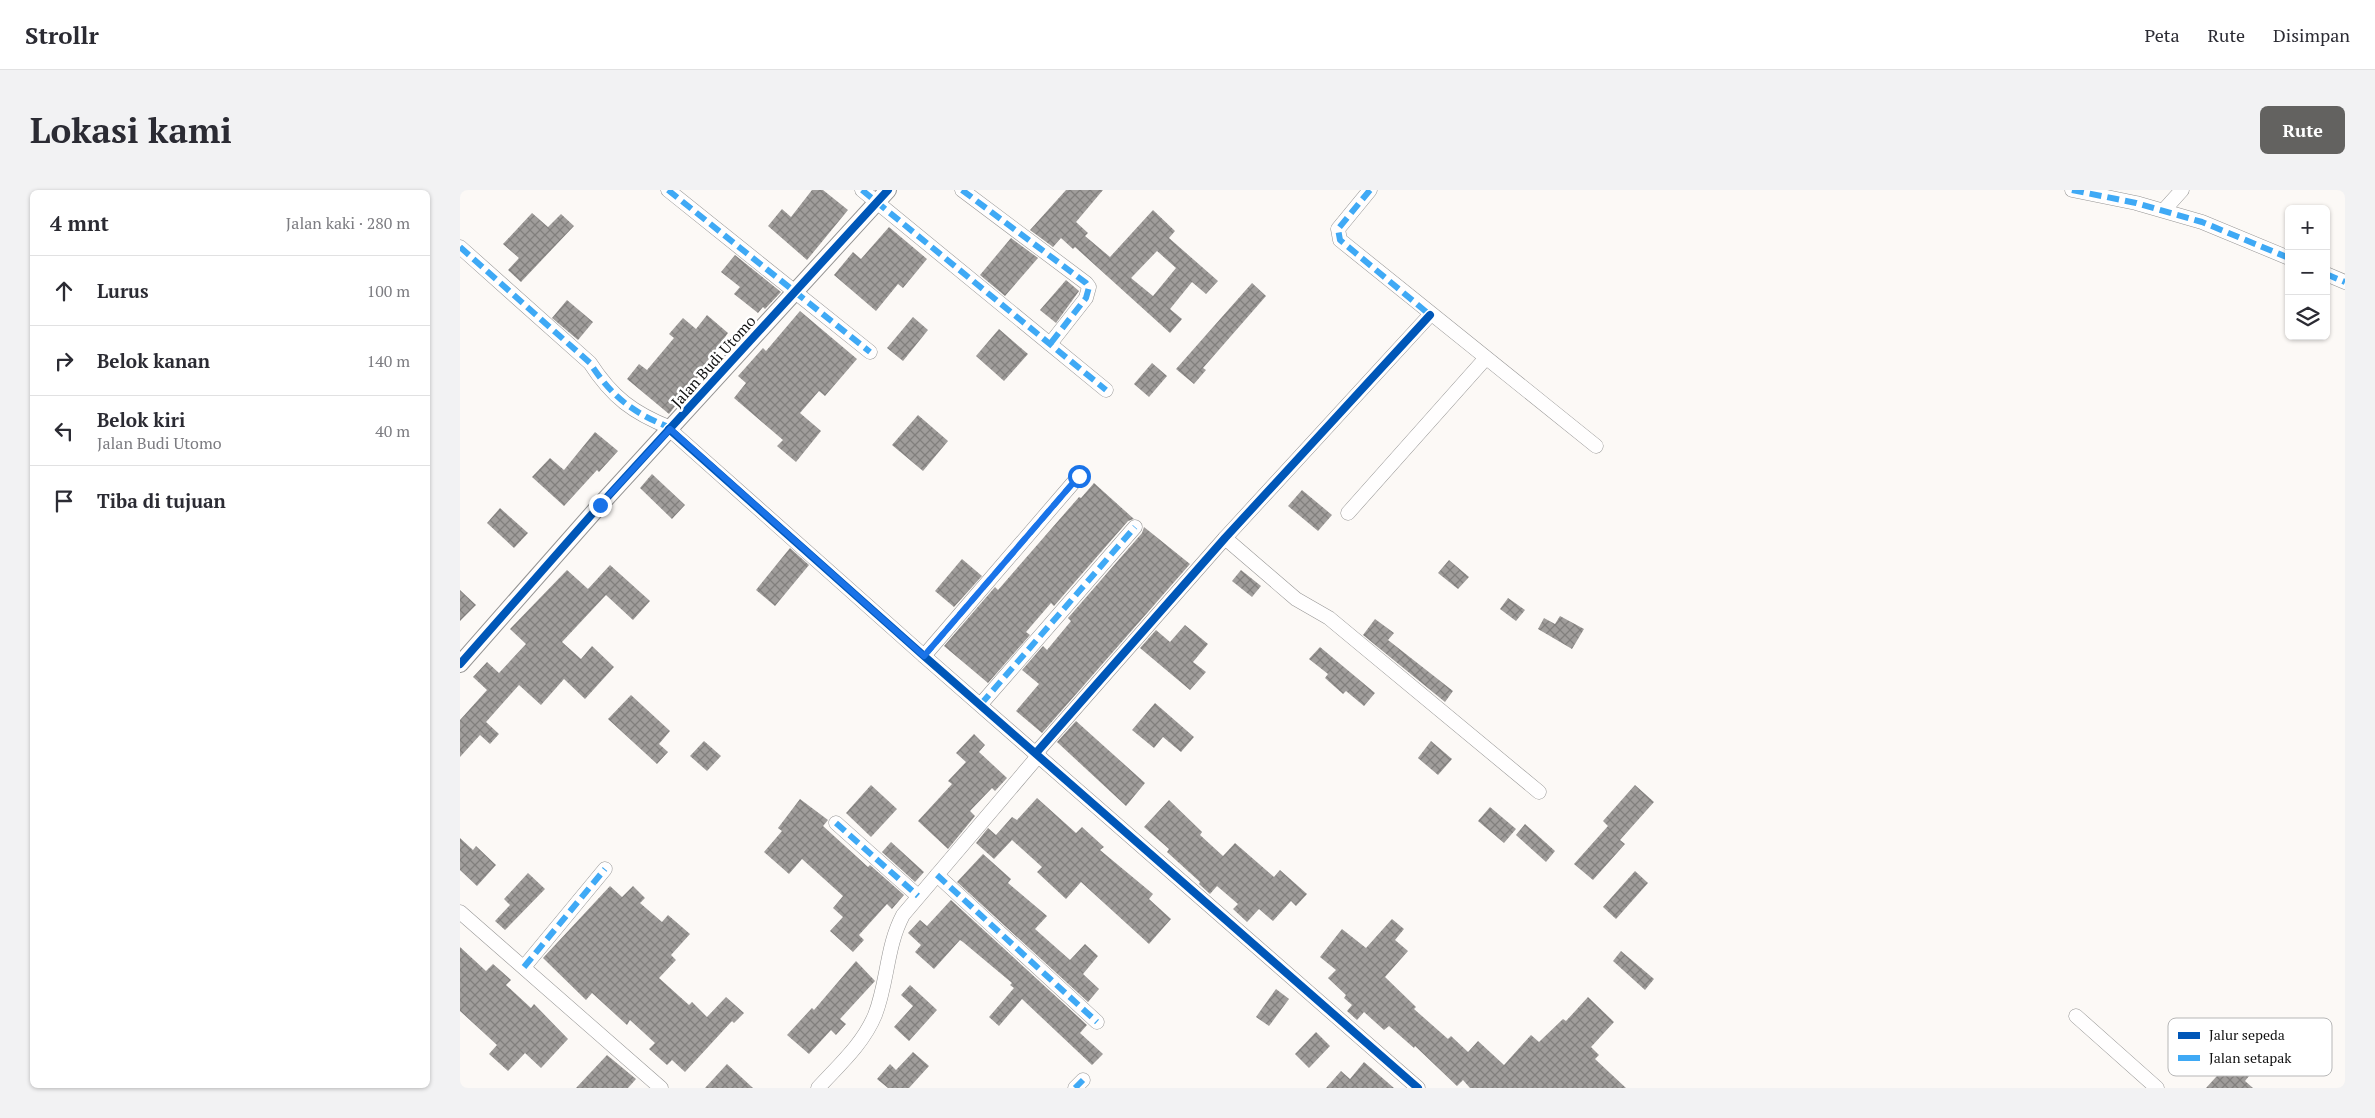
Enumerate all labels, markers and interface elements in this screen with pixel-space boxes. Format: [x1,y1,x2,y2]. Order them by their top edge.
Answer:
text: Strollr [25,19,99,51]
text: Peta [2145,23,2180,47]
text: Rute [2208,23,2245,47]
text: Disimpan [2273,23,2350,47]
button: Rute [2260,106,2345,154]
text: Lokasi kami [30,107,232,153]
map controls [2285,205,2330,340]
button: + [2285,205,2330,250]
text: 4 mnt [50,209,109,237]
text: Jalan kaki · 280 m [286,212,410,234]
button: − [2285,250,2330,295]
icon: ahead [50,277,78,305]
text: Lurus [97,278,149,303]
text: 100 m [367,280,410,302]
button: layers [2285,295,2330,340]
street label: Jalan Budi Utomo [666,311,760,411]
icon: right [50,347,78,375]
text: Belok kanan [97,348,210,373]
text: 140 m [367,350,410,372]
text: Belok kiri [97,407,185,432]
icon: left [50,417,78,445]
text: 40 m [375,420,410,442]
text: Jalan Budi Utomo [97,432,222,454]
route start [1068,465,1091,488]
icon: arrive [50,487,78,515]
text: Tiba di tujuan [97,488,226,513]
route end [589,494,612,517]
legend [2168,1018,2332,1076]
text: Jalur sepeda [2209,1025,2285,1044]
text: Jalan setapak [2209,1048,2292,1067]

